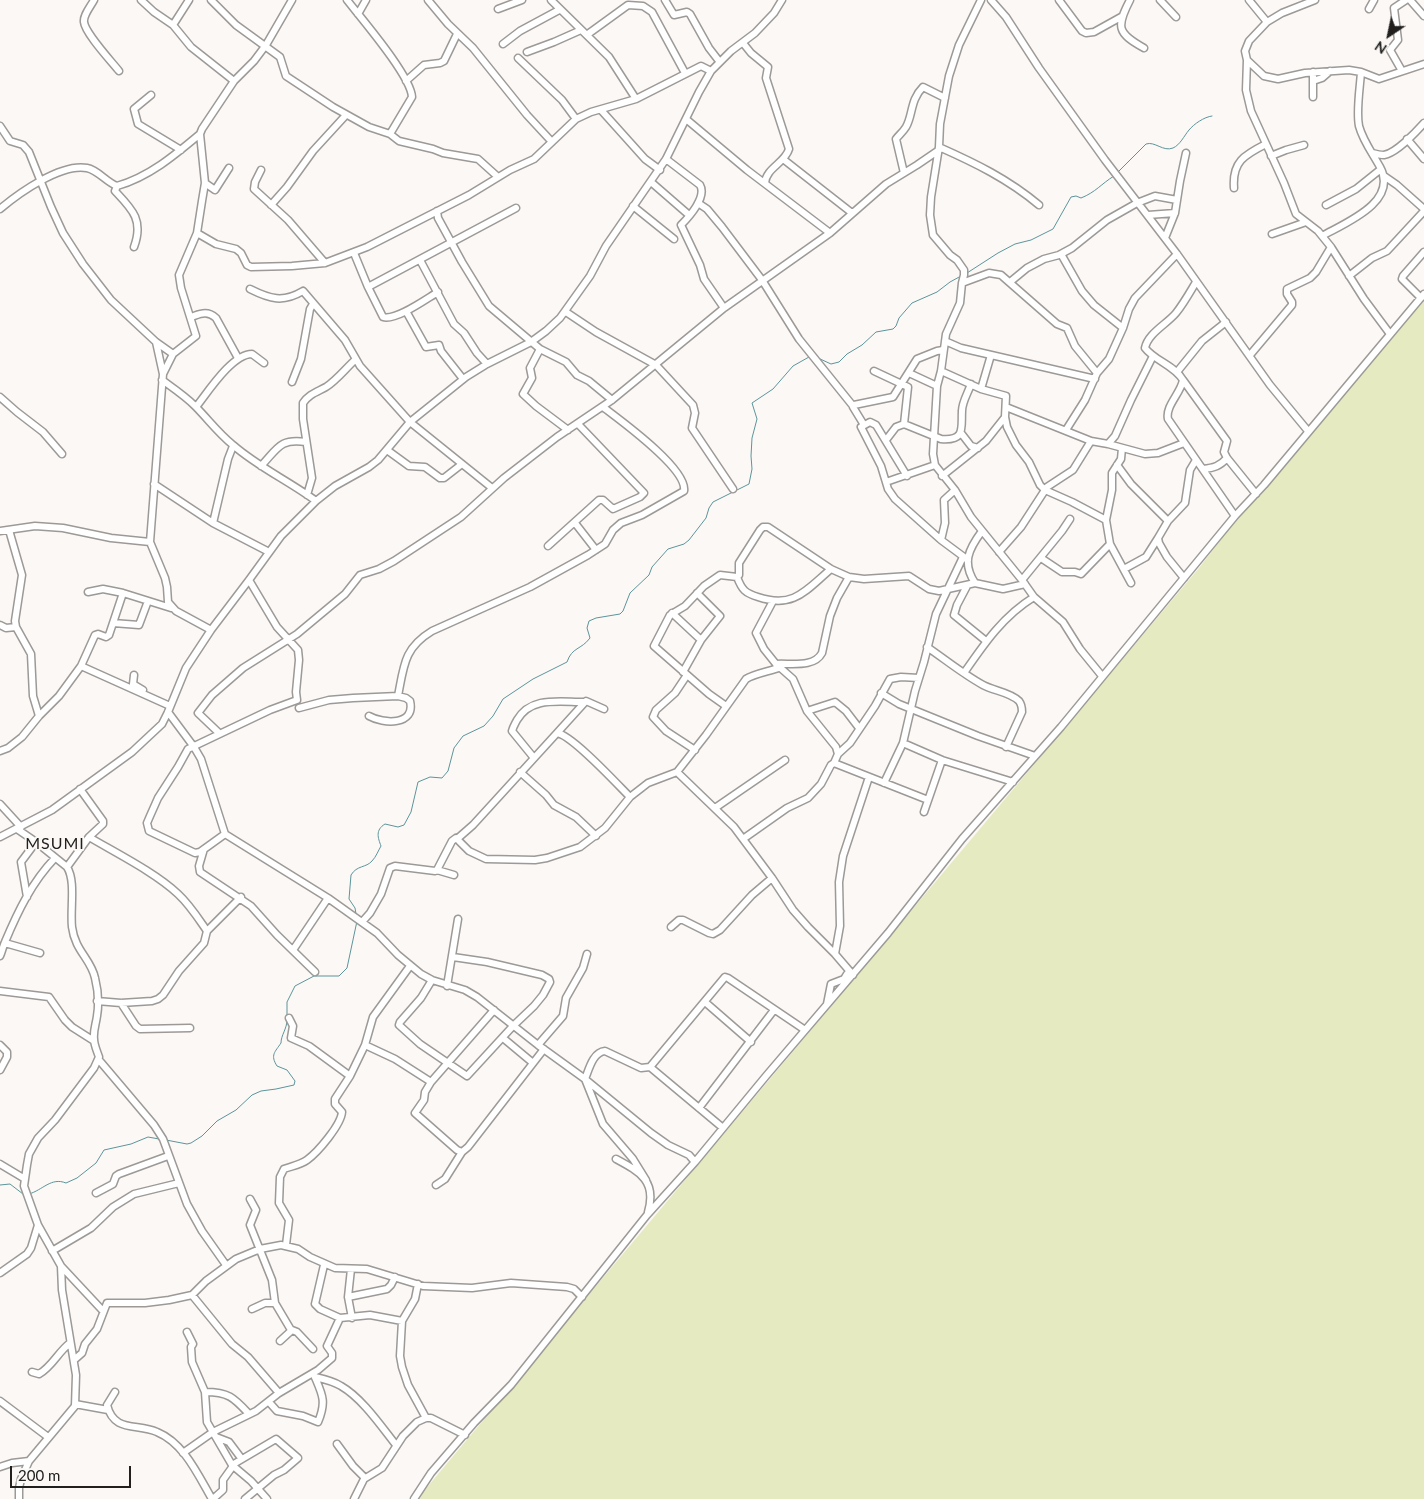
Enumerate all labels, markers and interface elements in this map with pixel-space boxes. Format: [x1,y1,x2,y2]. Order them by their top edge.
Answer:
north arrow [1364,10,1414,60]
text: N [1371,38,1390,58]
district label: MSUMI [25,834,85,854]
scale bar [12,1456,134,1488]
text: 200 m [18,1466,60,1484]

